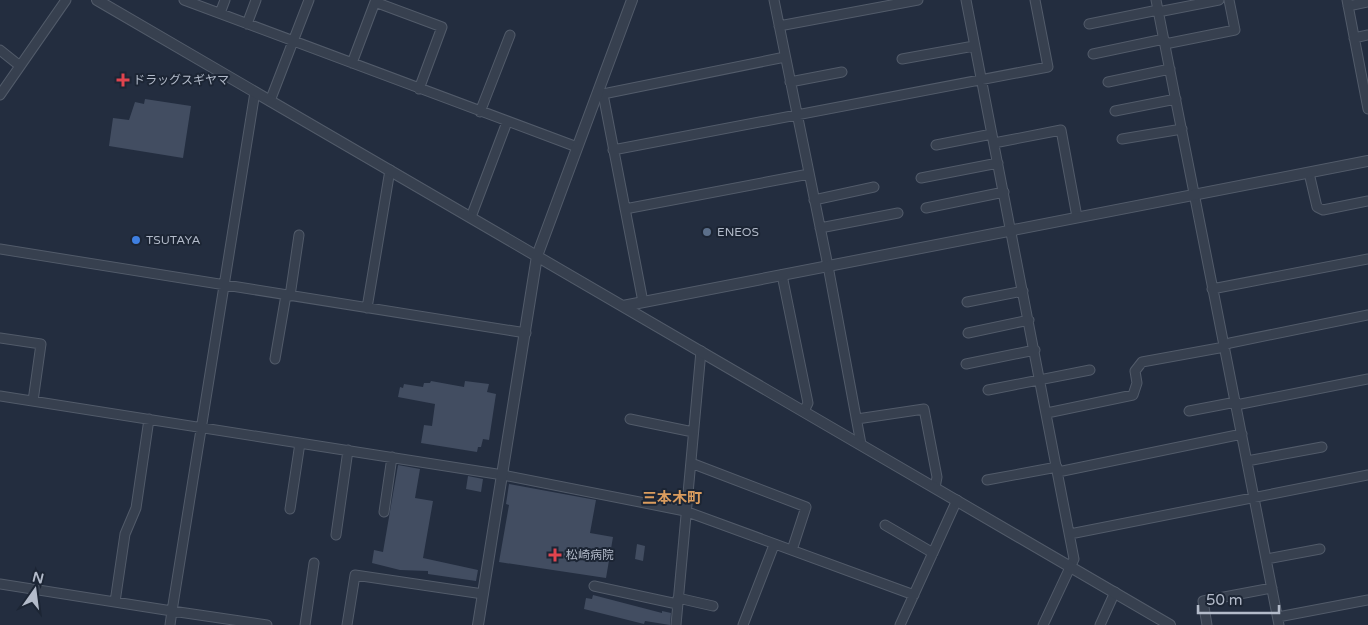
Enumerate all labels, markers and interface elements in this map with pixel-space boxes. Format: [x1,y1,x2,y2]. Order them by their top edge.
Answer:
place label: ドラッグスギヤマ [133,73,229,87]
marker: ドラッグスギヤマ [117,74,129,86]
place label: ENEOS [717,225,759,239]
marker: ENEOS [701,226,713,238]
place label: TSUTAYA [146,233,201,247]
marker: TSUTAYA [130,234,142,246]
district label: 三本木町 [642,489,702,507]
marker: 松崎病院 [548,548,562,562]
place label: 松崎病院 [566,548,614,562]
north arrow [10,565,60,615]
text: N [31,568,46,587]
scale bar [1198,582,1279,614]
text: 50 m [1206,591,1243,609]

